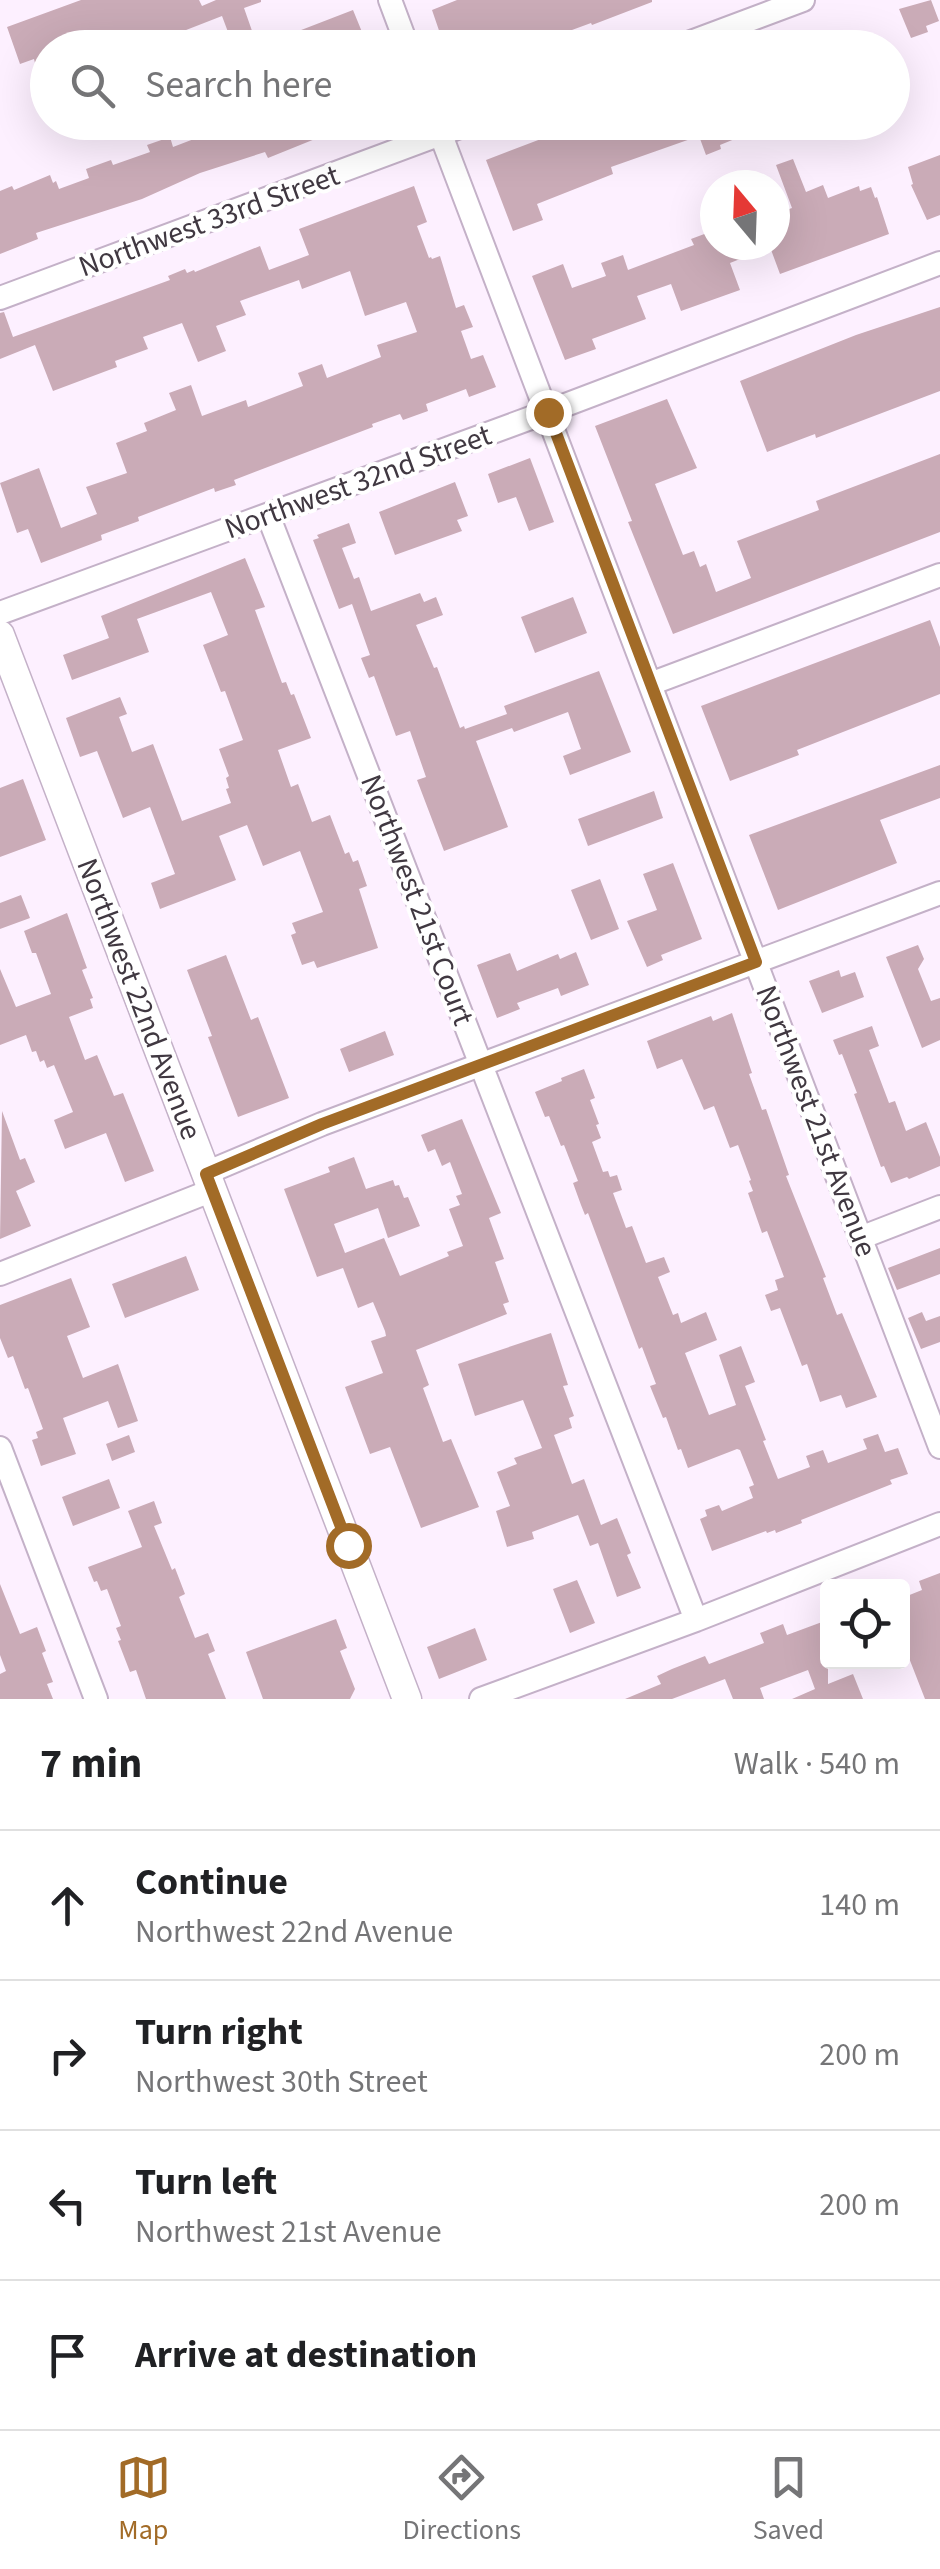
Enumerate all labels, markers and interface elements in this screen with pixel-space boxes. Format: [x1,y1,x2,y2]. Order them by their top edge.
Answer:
search box [30,30,910,140]
icon: search [65,58,120,113]
text: Search here [145,58,332,112]
street label: Northwest 33rd Street [73,154,345,288]
north arrow [700,170,790,260]
route end [526,390,572,436]
street label: Northwest 32nd Street [219,414,497,550]
street label: Northwest 21st Court [349,769,485,1031]
street label: Northwest 22nd Avenue [65,852,213,1146]
street label: Northwest 21st Avenue [744,979,888,1263]
route start [326,1523,372,1569]
map controls [820,1579,910,1669]
button: locate [820,1579,910,1669]
text: 7 min [40,1734,142,1794]
text: Walk · 540 m [734,1741,900,1787]
text: Continue [135,1855,288,1909]
icon: ahead [40,1878,95,1933]
text: 140 m [819,1882,900,1928]
text: Northwest 22nd Avenue [135,1909,453,1955]
text: Turn right [135,2005,303,2059]
icon: right [40,2028,95,2083]
text: 200 m [819,2032,900,2078]
text: Northwest 30th Street [135,2059,428,2105]
text: Turn left [135,2155,277,2209]
icon: left [40,2178,95,2233]
text: 200 m [819,2182,900,2228]
text: Northwest 21st Avenue [135,2209,442,2255]
icon: arrive [40,2328,95,2383]
text: Arrive at destination [135,2328,477,2382]
tab: Map [116,2450,171,2550]
tab: Directions [403,2450,521,2550]
tab: Saved [753,2450,824,2550]

